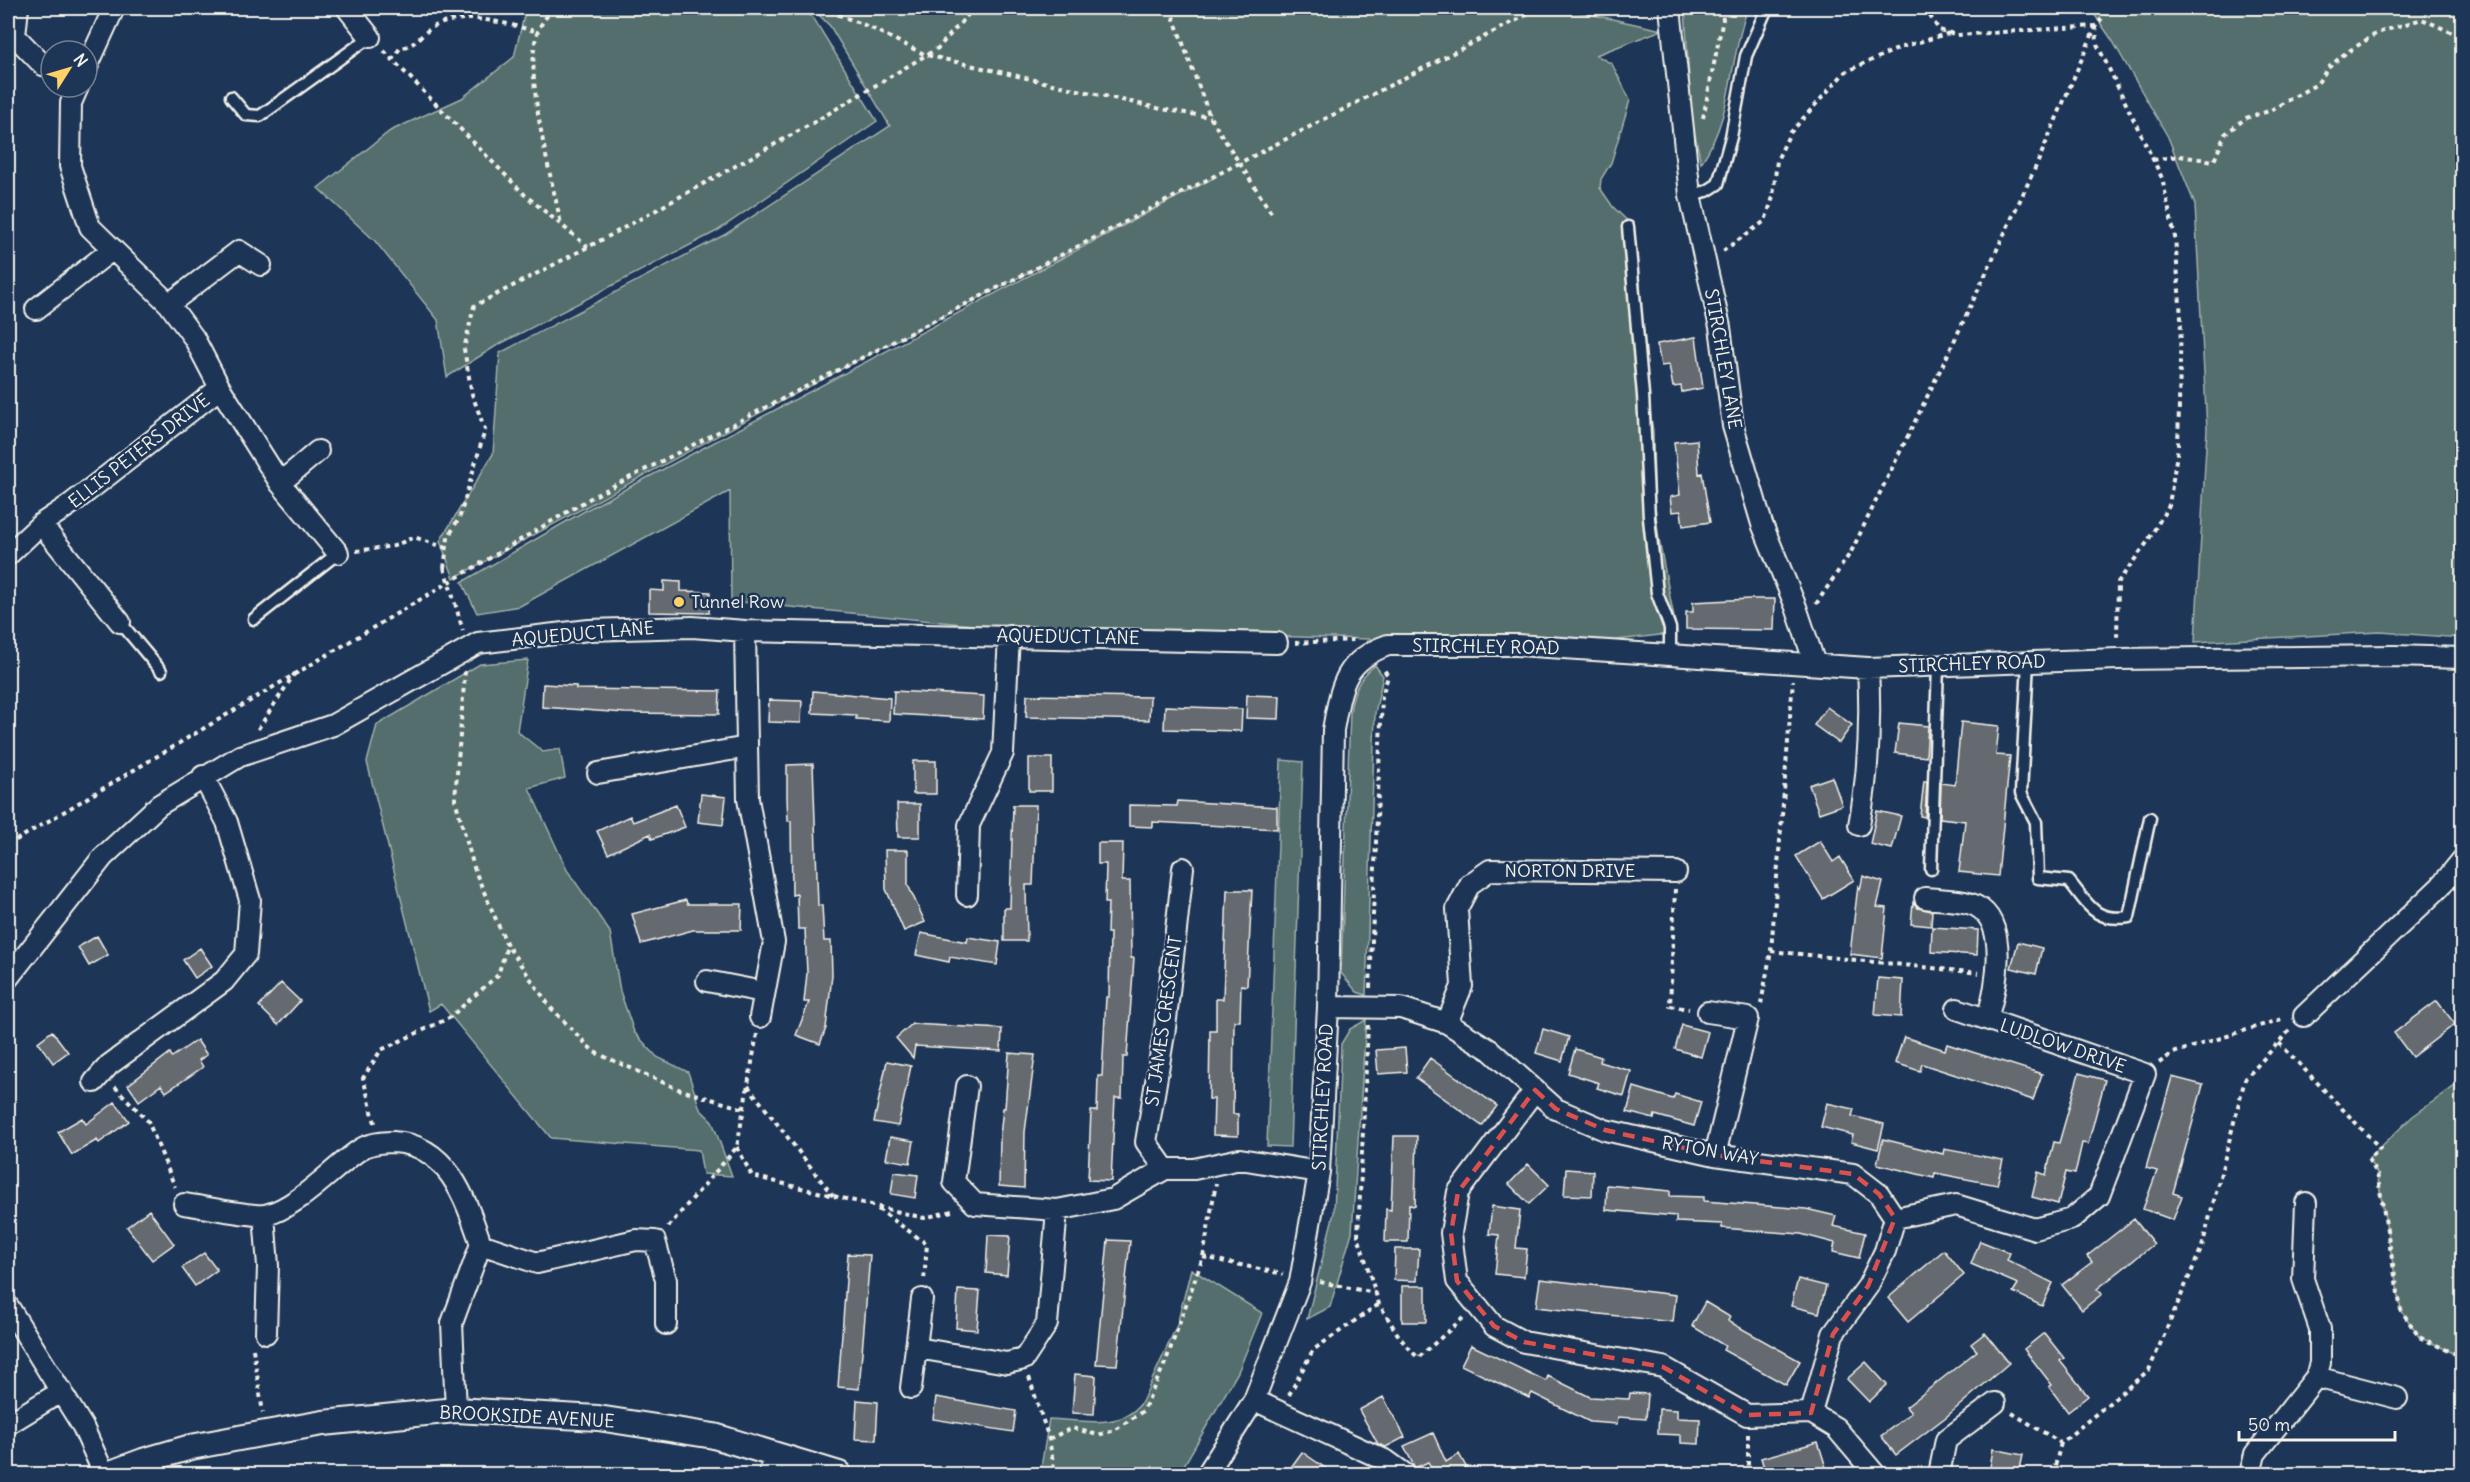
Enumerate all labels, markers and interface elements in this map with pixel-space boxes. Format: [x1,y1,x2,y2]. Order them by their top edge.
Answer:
north arrow [39,39,99,99]
text: N [70,50,92,70]
street label: STIRCHLEY LANE [1700,287,1747,431]
street label: ELLIS PETERS DRIVE [63,388,214,513]
place label: Tunnel Row [691,590,784,613]
marker: Tunnel Row [672,595,686,609]
street label: AQUEDUCT LANE [511,616,655,651]
street label: AQUEDUCT LANE [996,624,1140,649]
street label: STIRCHLEY ROAD [1412,634,1560,659]
street label: STIRCHLEY ROAD [1898,649,2046,678]
street label: NORTON DRIVE [1505,859,1635,882]
street label: ST JAMES CRESCENT [1140,934,1187,1108]
street label: LUDLOW DRIVE [1997,1013,2129,1078]
street label: STIRCHLEY ROAD [1307,1023,1338,1171]
street label: RYTON WAY [1660,1131,1760,1170]
street label: BROOKSIDE AVENUE [439,1400,615,1433]
scale bar [2239,1404,2395,1442]
text: 50 m [2248,1413,2290,1436]

